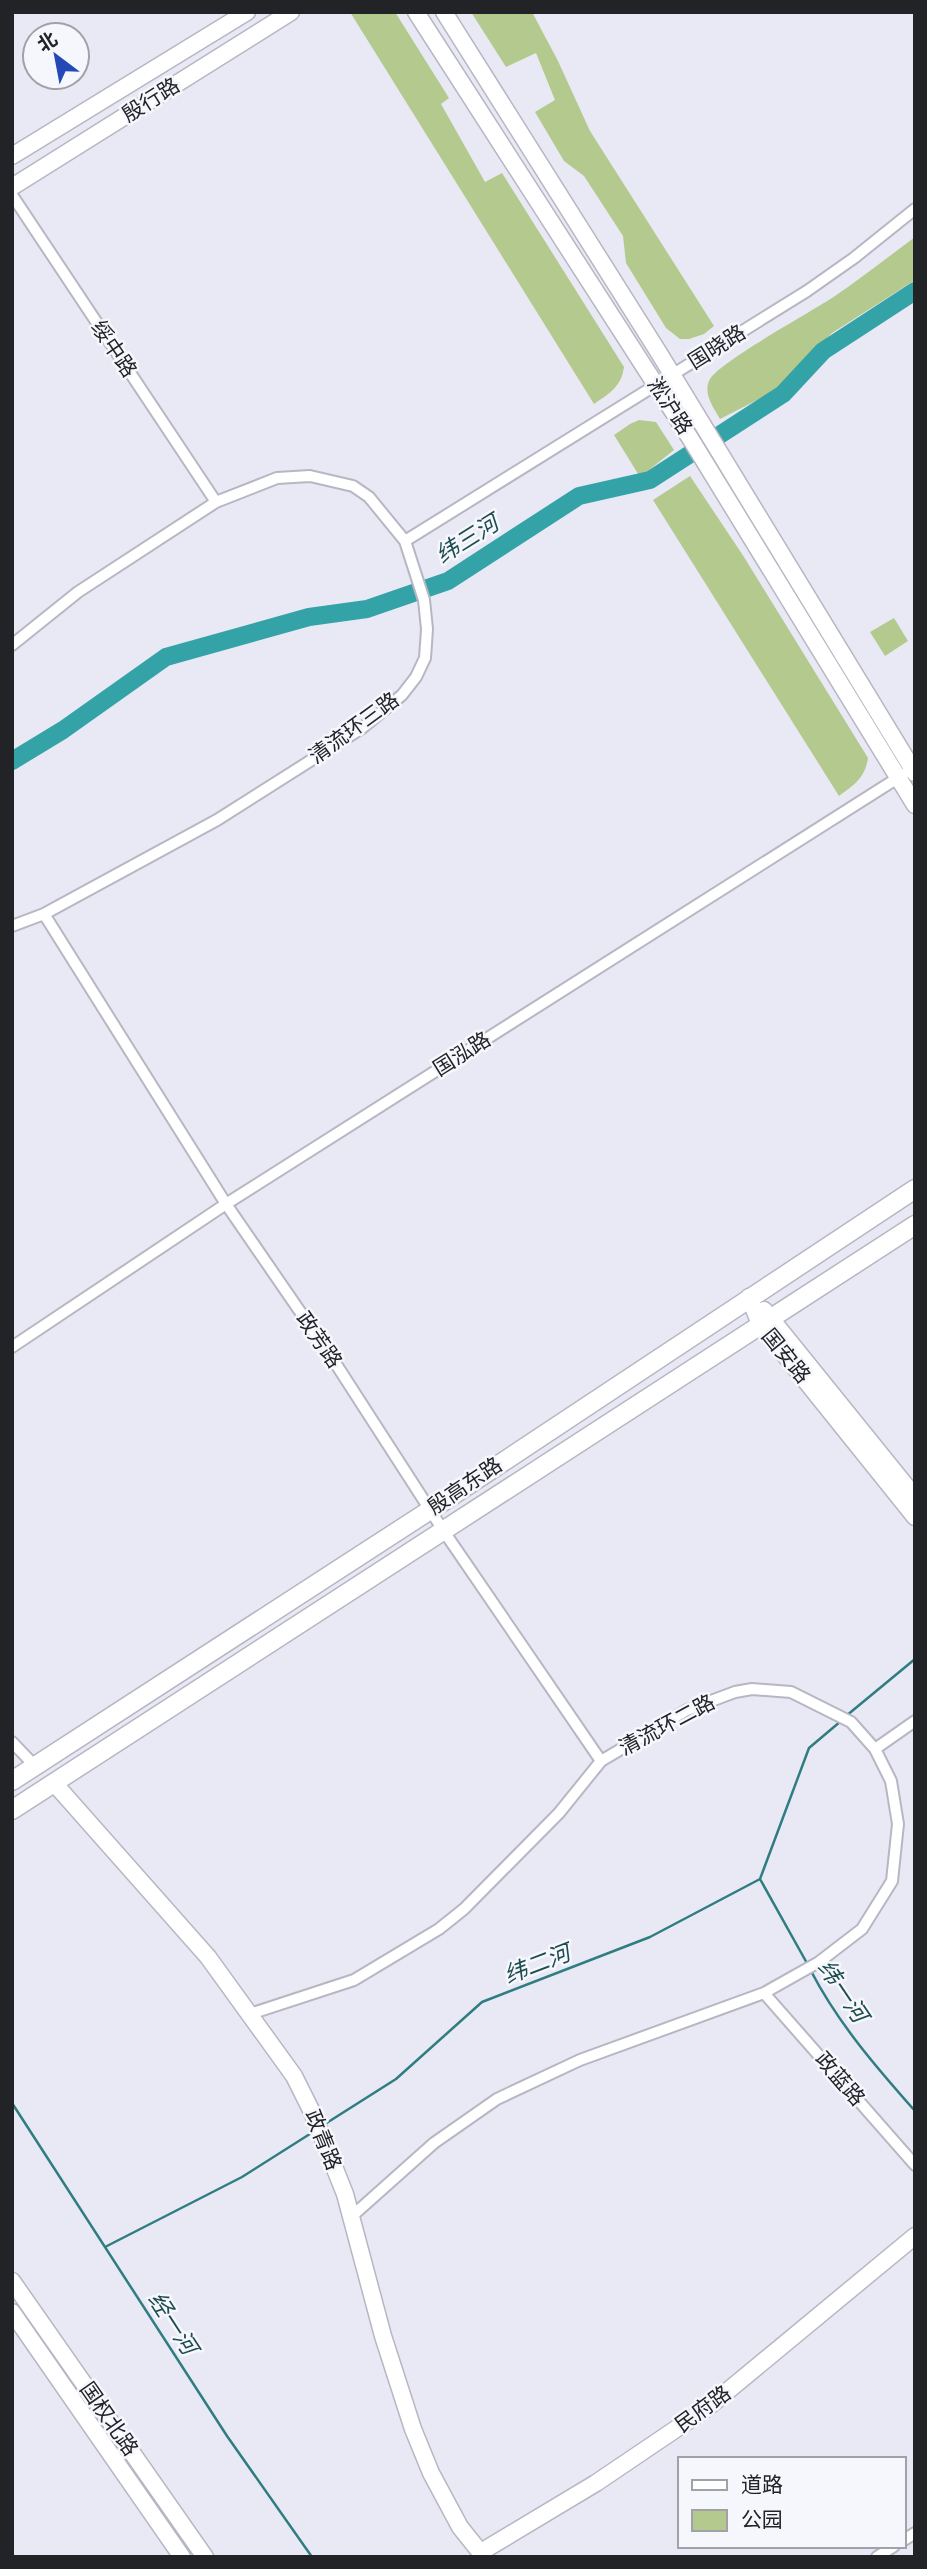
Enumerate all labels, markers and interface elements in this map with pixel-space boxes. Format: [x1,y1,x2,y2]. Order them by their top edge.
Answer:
north arrow [21,21,91,91]
text: 北 [33,27,61,57]
street label: 殷行路 [117,72,184,127]
street label: 绥中路 [86,316,142,382]
street label: 国晓路 [683,319,750,374]
street label: 淞沪路 [643,373,698,439]
water label: 纬三河 [430,507,507,569]
street label: 清流环三路 [304,687,404,769]
street label: 国泓路 [428,1026,495,1081]
street label: 政芳路 [291,1307,348,1373]
street label: 国安路 [757,1323,816,1388]
street label: 殷高东路 [423,1452,507,1519]
street label: 清流环二路 [615,1689,719,1760]
water label: 纬二河 [500,1937,578,1989]
water label: 纬一河 [812,1955,876,2031]
street label: 政蓝路 [810,2047,870,2111]
street label: 政青路 [300,2106,347,2174]
water label: 经一河 [142,2286,206,2363]
street label: 国权北路 [75,2377,144,2460]
street label: 民府路 [670,2380,736,2437]
legend [678,2457,906,2548]
text: 道路 [741,2472,783,2497]
text: 公园 [741,2507,783,2532]

